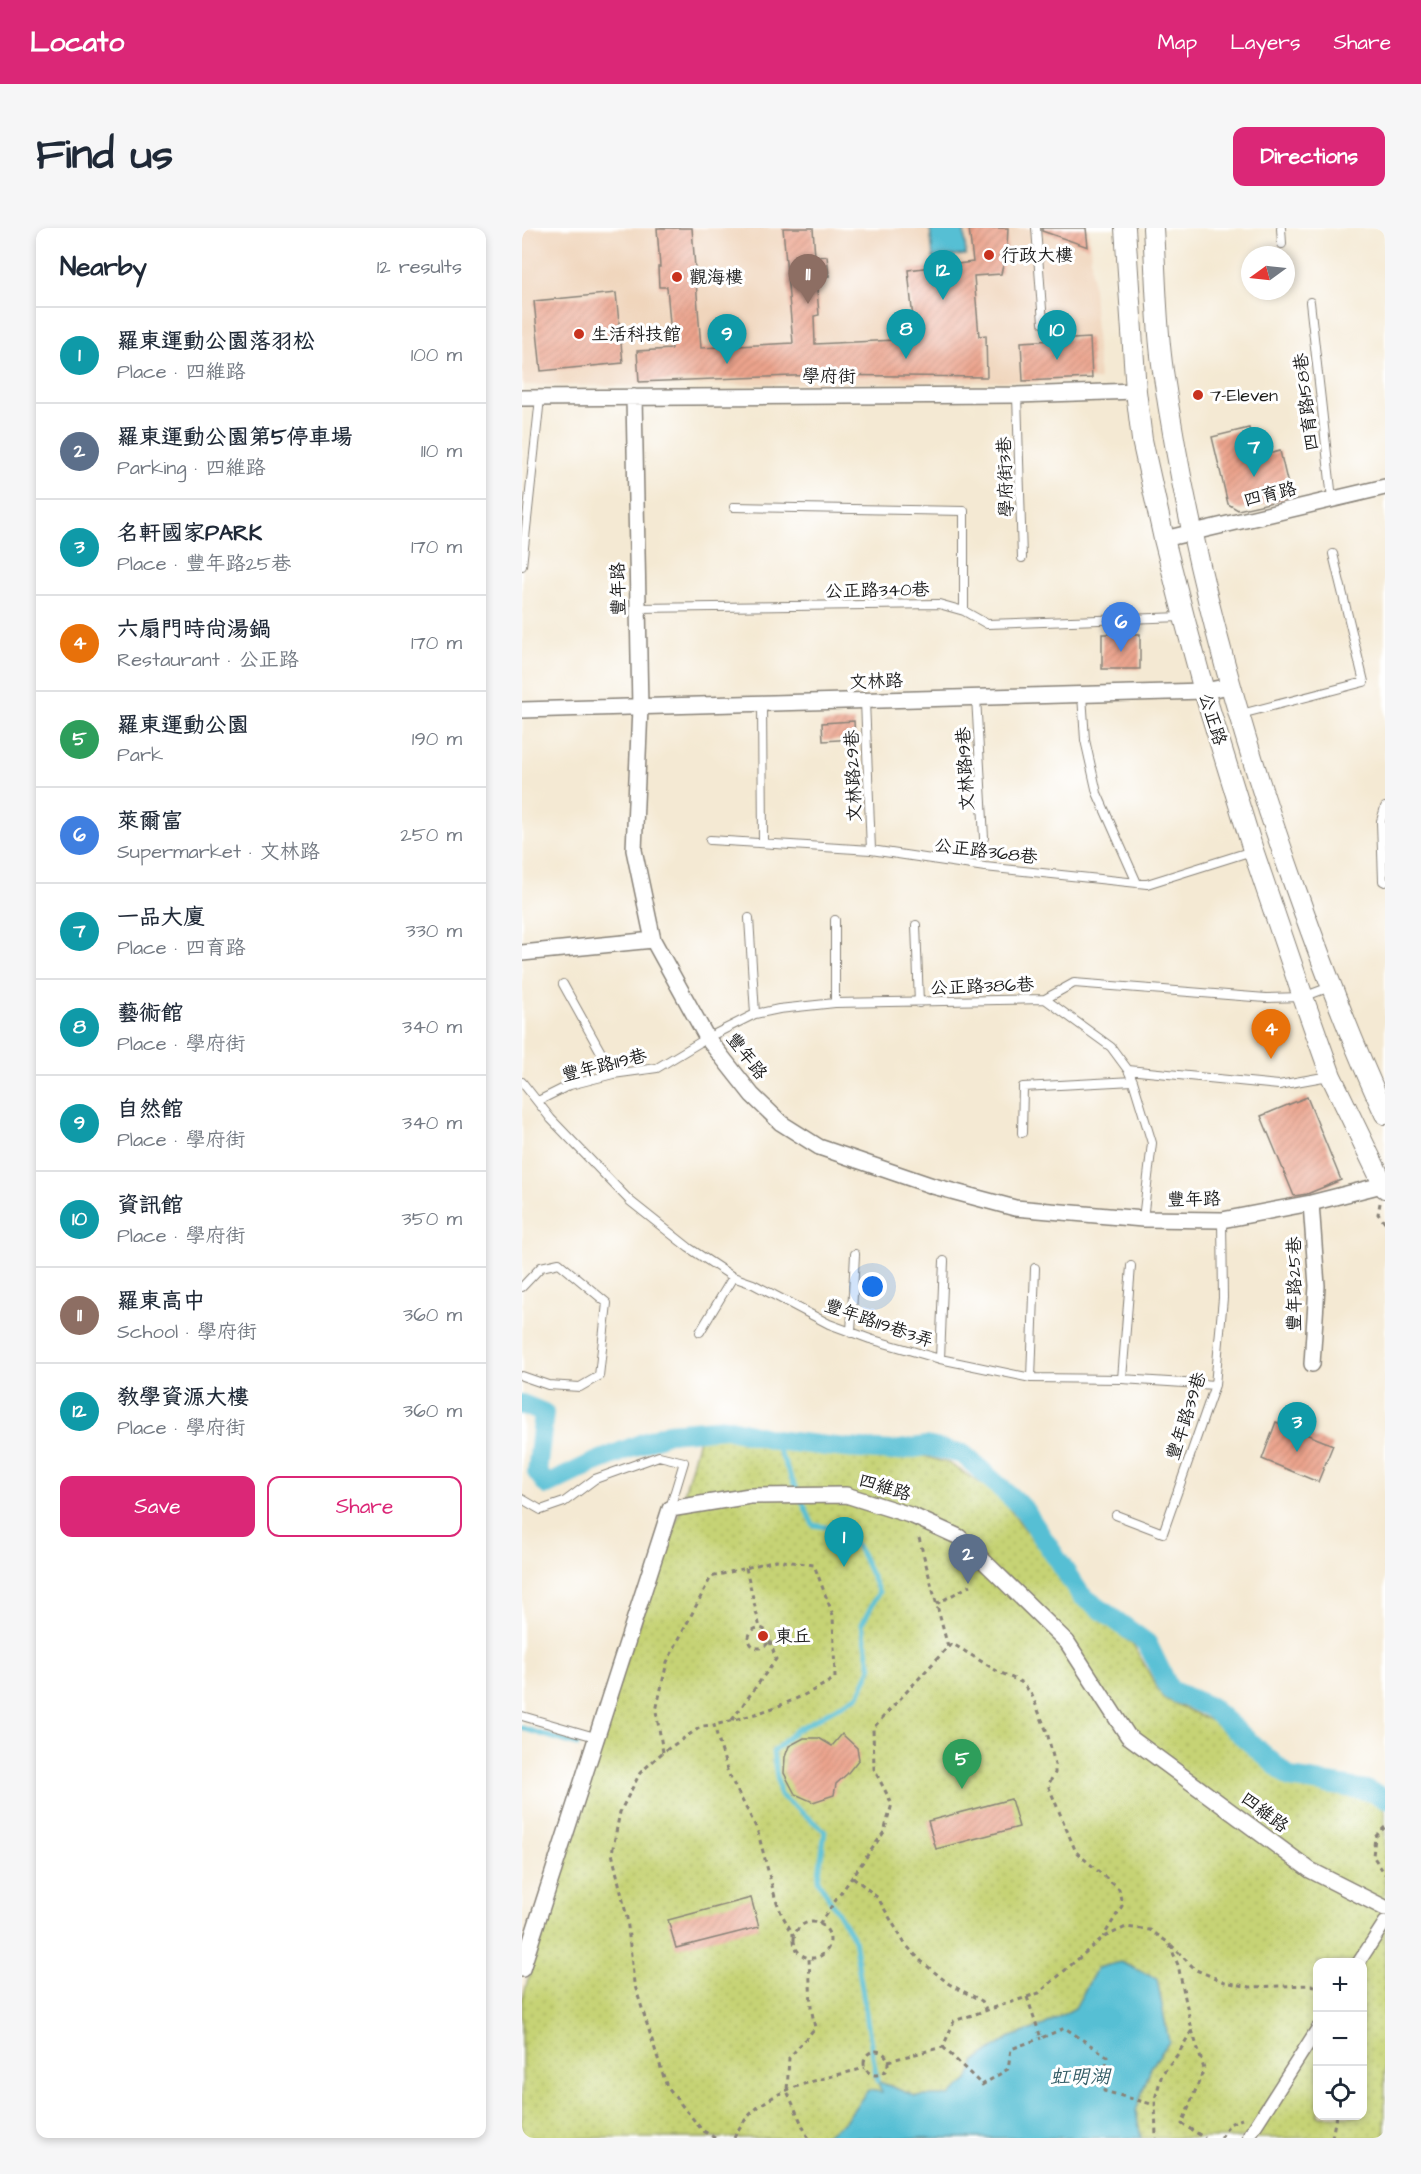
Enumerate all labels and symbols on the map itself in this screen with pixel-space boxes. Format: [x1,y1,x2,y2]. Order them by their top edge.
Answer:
place label: 行政大樓 [1001,243,1073,268]
north arrow [1241,246,1295,300]
marker: 行政大樓 [982,248,996,262]
pin: 12 [924,250,962,300]
pin: 11 [788,254,828,304]
place label: 觀海樓 [689,265,743,290]
marker: 觀海樓 [670,270,684,284]
pin: 8 [886,310,926,359]
pin: 10 [1038,310,1076,360]
pin: 9 [708,314,746,364]
place label: 生活科技館 [591,322,681,347]
marker: 生活科技館 [572,327,586,341]
street label: 四育路158巷 [1288,351,1325,452]
street label: 學府街 [802,364,856,389]
place label: 7-Eleven [1210,383,1278,408]
marker: 7-Eleven [1191,388,1205,402]
pin: 7 [1234,428,1274,477]
street label: 學府街3巷 [992,436,1019,518]
street label: 四育路 [1241,476,1299,513]
street label: 豐年路 [606,562,631,616]
street label: 公正路340巷 [824,577,930,604]
pin: 6 [1102,602,1140,652]
street label: 文林路 [849,668,903,695]
street label: 公正路 [1193,690,1232,749]
street label: 文林路19巷 [951,726,980,812]
street label: 文林路29巷 [839,729,868,823]
street label: 公正路368巷 [933,833,1039,870]
street label: 公正路386巷 [930,972,1034,1001]
pin: 4 [1252,1010,1290,1059]
street label: 豐年路 [720,1027,773,1085]
street label: 豐年路119巷 [559,1043,649,1088]
street label: 豐年路 [1167,1187,1221,1212]
street label: 豐年路25巷 [1282,1236,1307,1332]
your location [858,1272,887,1301]
street label: 豐年路119巷3弄 [821,1293,937,1354]
street label: 豐年路39巷 [1160,1369,1212,1463]
pin: 3 [1278,1402,1316,1452]
street label: 四維路 [855,1468,914,1507]
pin: 1 [824,1518,864,1567]
pin: 2 [948,1534,988,1584]
place label: 東丘 [775,1624,811,1649]
marker: 東丘 [756,1629,770,1643]
pin: 5 [942,1740,982,1789]
street label: 四維路 [1236,1786,1294,1839]
water label: 虹明湖 [1050,2063,1112,2091]

